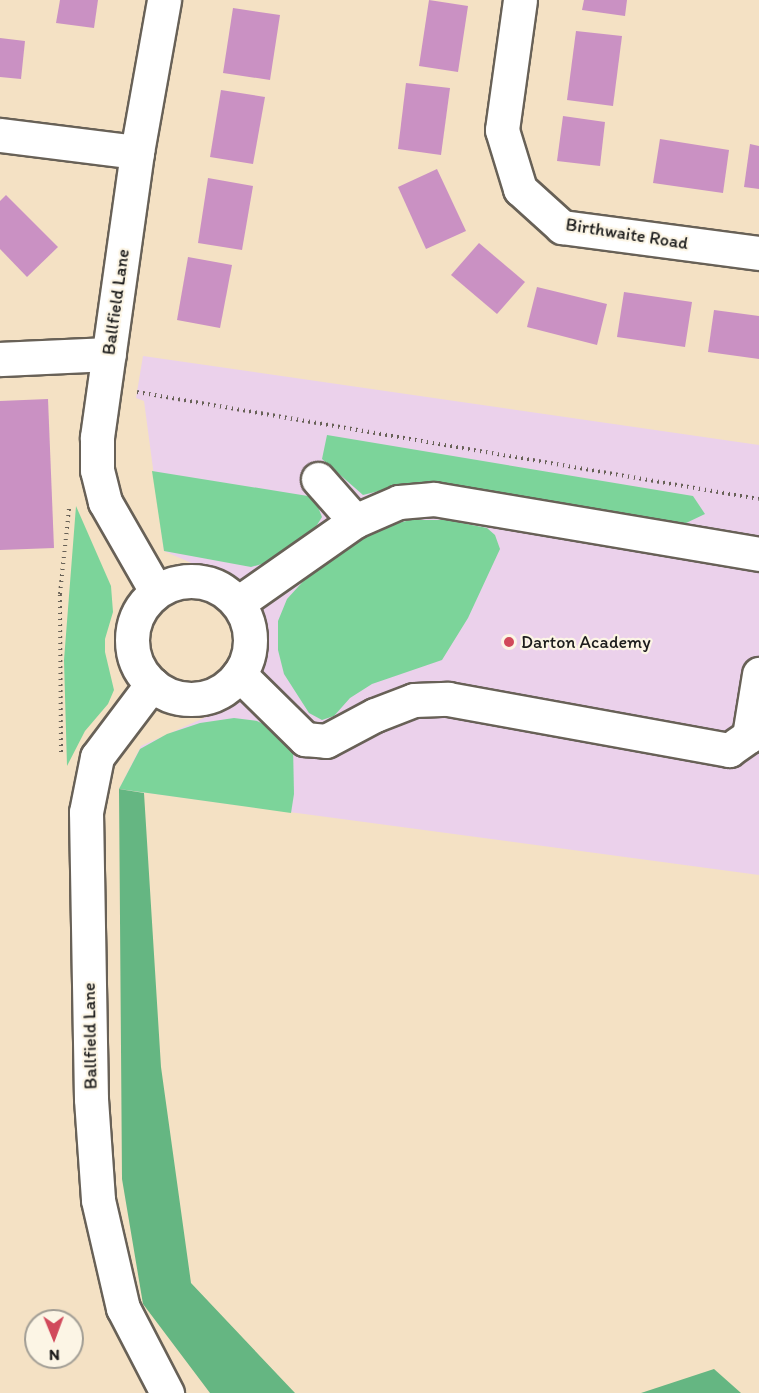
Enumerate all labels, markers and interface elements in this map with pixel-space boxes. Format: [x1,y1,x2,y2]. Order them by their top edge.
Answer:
street label: Birthwaite Road [564,214,690,254]
street label: Ballfield Lane [98,247,134,357]
place label: Darton Academy [521,631,651,653]
marker: Darton Academy [502,635,516,649]
street label: Ballfield Lane [78,982,102,1090]
north arrow [24,1309,84,1369]
text: N [49,1346,60,1365]

